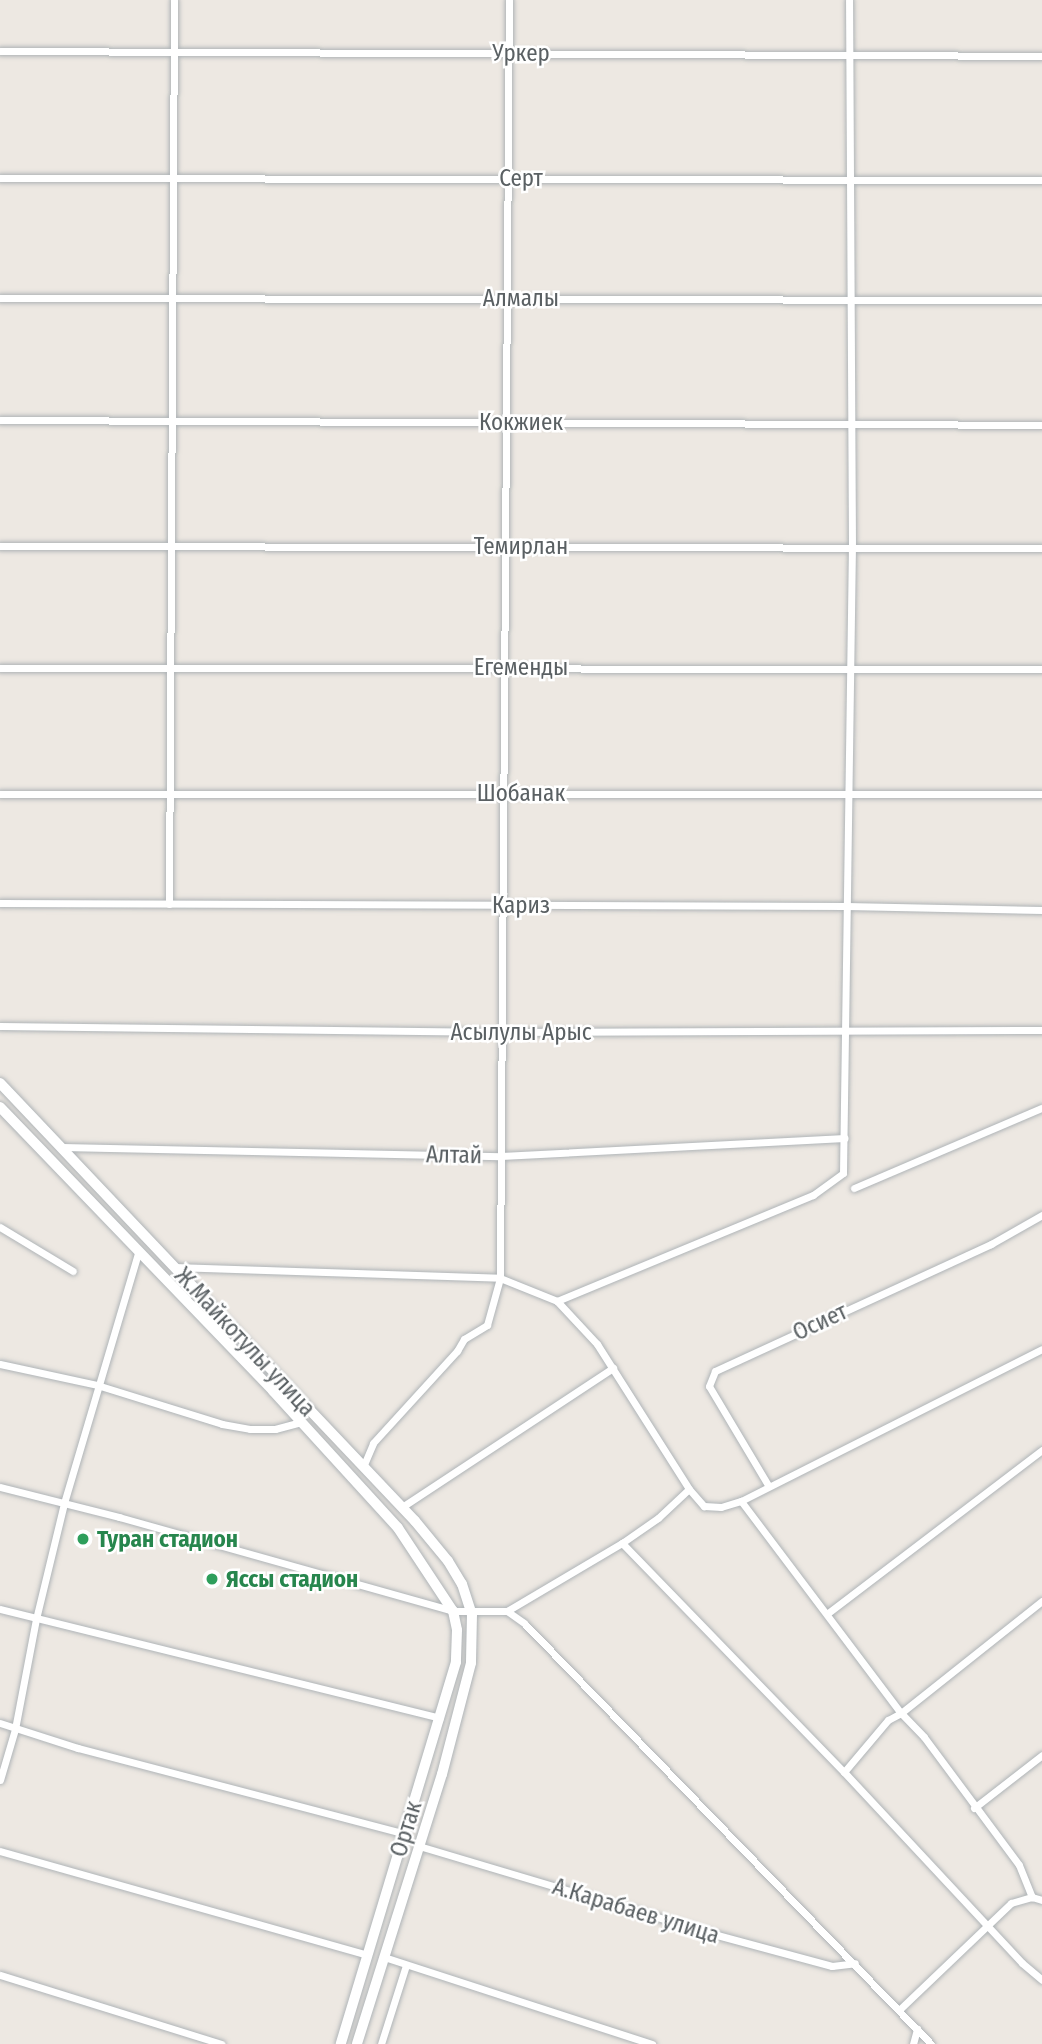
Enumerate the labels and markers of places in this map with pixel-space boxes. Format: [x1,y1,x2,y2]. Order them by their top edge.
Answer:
place label: Туран стадион [97,1525,238,1553]
marker: Туран стадион [75,1531,91,1547]
place label: Яссы стадион [226,1565,358,1593]
marker: Яссы стадион [204,1571,220,1587]

